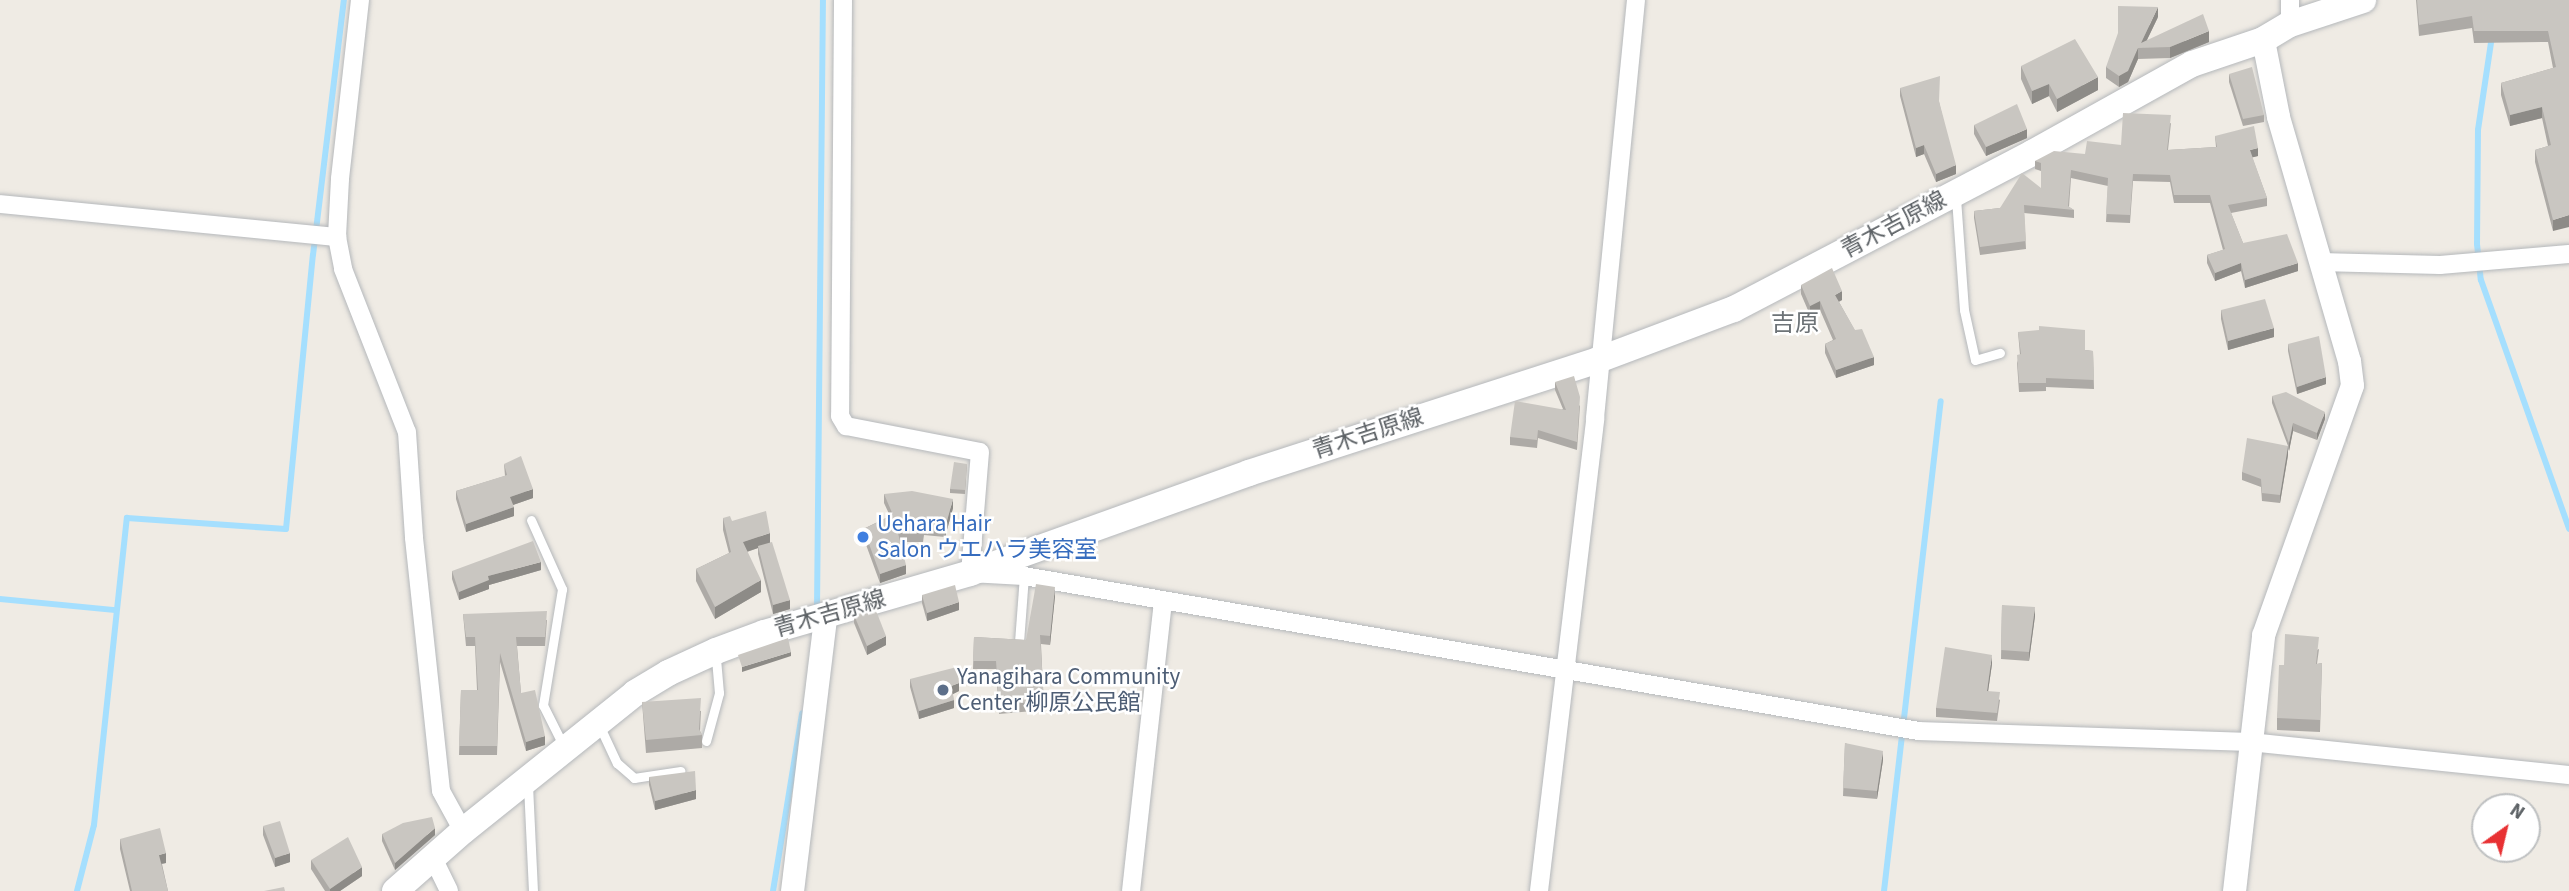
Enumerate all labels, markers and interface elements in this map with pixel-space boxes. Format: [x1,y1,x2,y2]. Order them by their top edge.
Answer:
street label: 青木吉原線 [1837,186,1951,264]
district label: 吉原 [1771,310,1819,338]
street label: 青木吉原線 [1309,403,1427,465]
place label: Uehara Hair Salon ウエハラ美容室 [877,510,1097,564]
marker: Uehara Hair Salon ウエハラ美容室 [855,529,871,545]
street label: 青木吉原線 [771,585,889,643]
place label: Yanagihara Community Center 柳原公民館 [957,663,1180,717]
marker: Yanagihara Community Center 柳原公民館 [935,682,951,698]
north arrow [2471,793,2541,863]
text: N [2504,797,2530,827]

